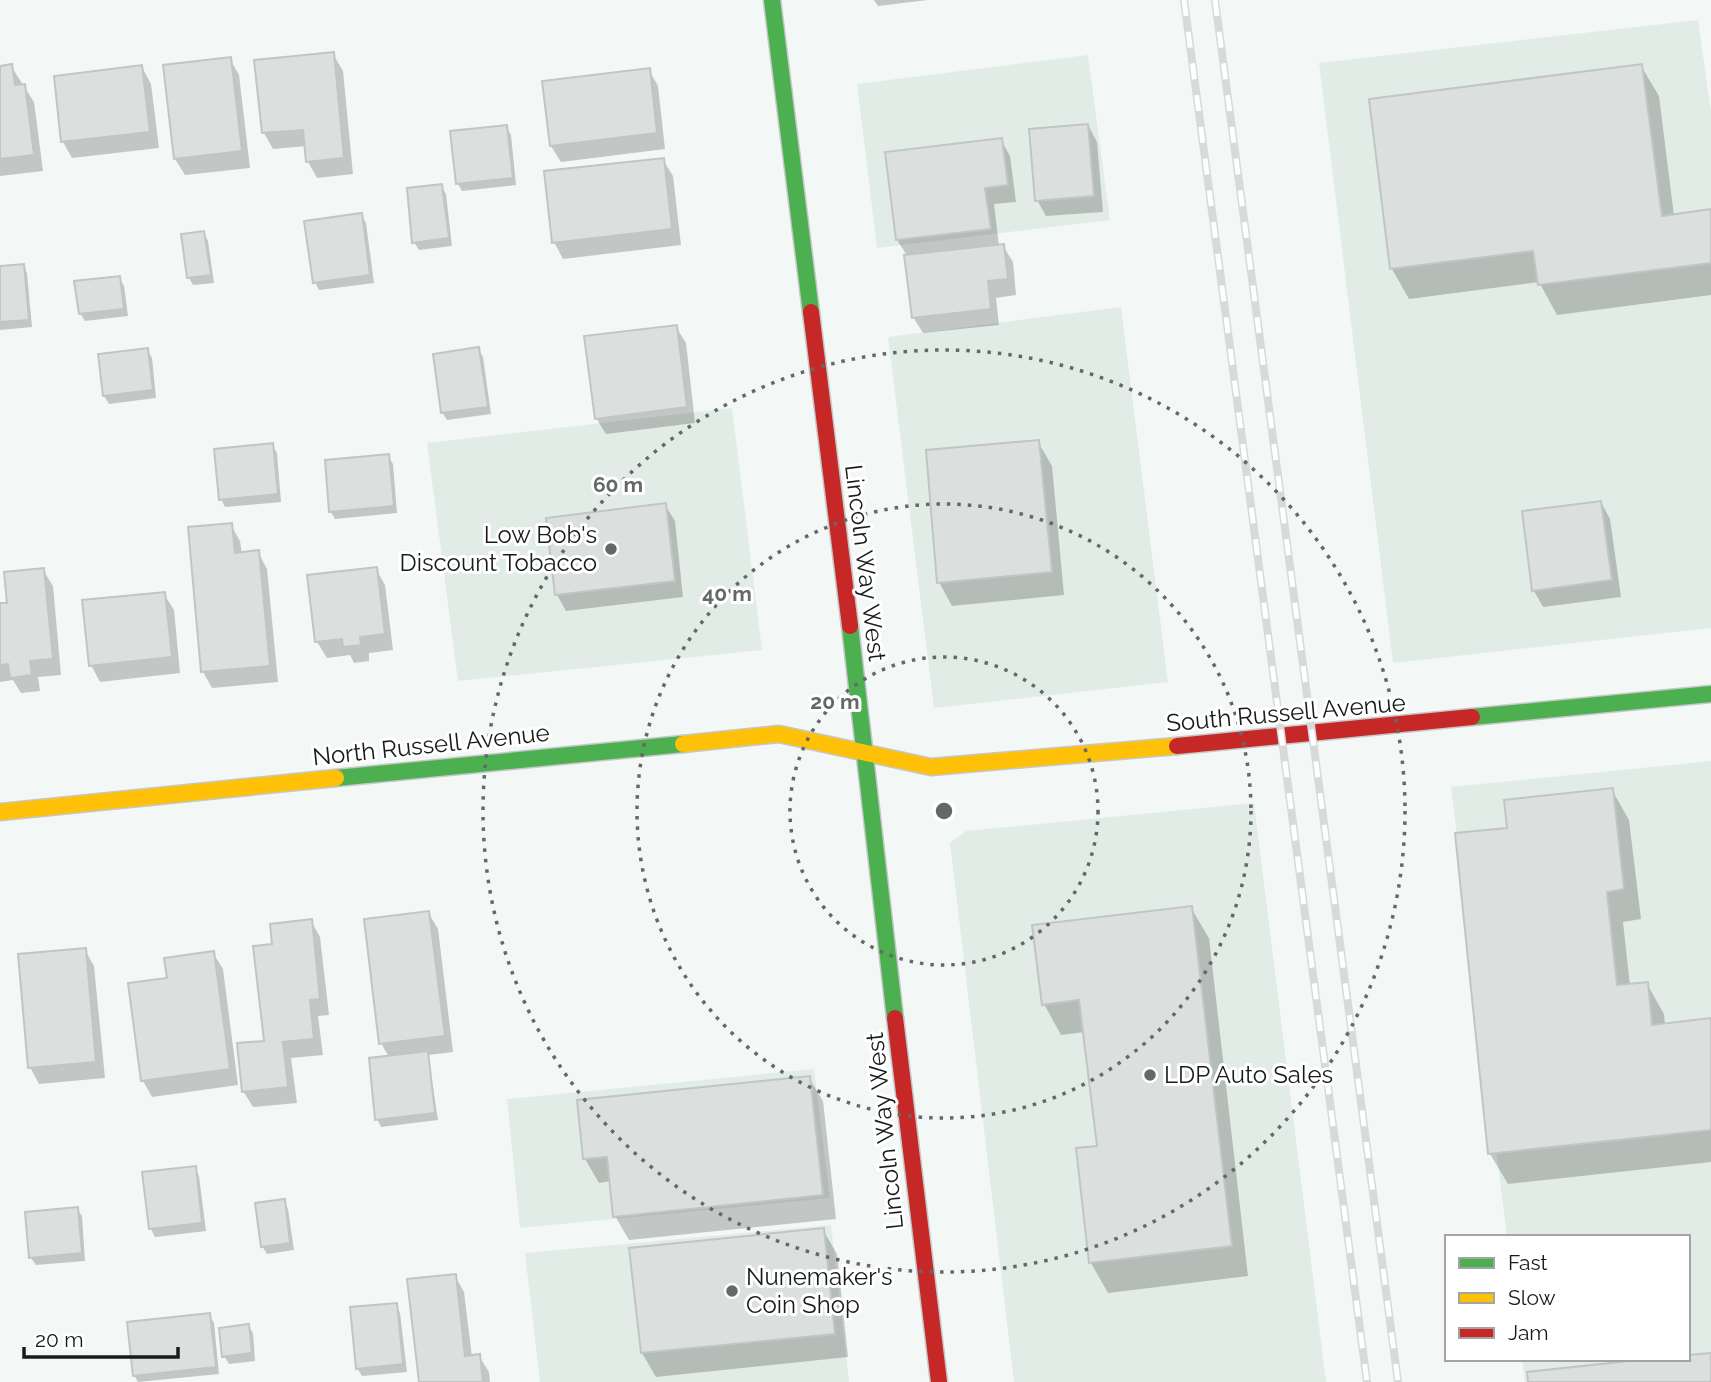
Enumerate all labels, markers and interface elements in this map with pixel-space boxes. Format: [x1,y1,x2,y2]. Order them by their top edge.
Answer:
street label: Lincoln Way West [839,463,892,663]
text: 60 m [593,472,643,497]
place label: Low Bob's Discount Tobacco [400,520,597,577]
marker: Low Bob's Discount Tobacco [603,541,619,557]
text: 40 m [702,581,752,606]
street label: South Russell Avenue [1165,688,1407,737]
text: 20 m [810,689,860,714]
street label: North Russell Avenue [311,718,551,771]
centre of rings [932,799,956,823]
street label: Lincoln Way West [860,1031,909,1231]
place label: LDP Auto Sales [1164,1060,1333,1089]
marker: LDP Auto Sales [1142,1067,1158,1083]
legend [1445,1235,1690,1361]
text: Fast [1508,1250,1548,1275]
place label: Nunemaker's Coin Shop [746,1262,893,1319]
marker: Nunemaker's Coin Shop [724,1283,740,1299]
text: Slow [1508,1285,1556,1310]
scale bar [24,1316,178,1360]
text: Jam [1508,1320,1549,1345]
text: 20 m [35,1327,83,1352]

